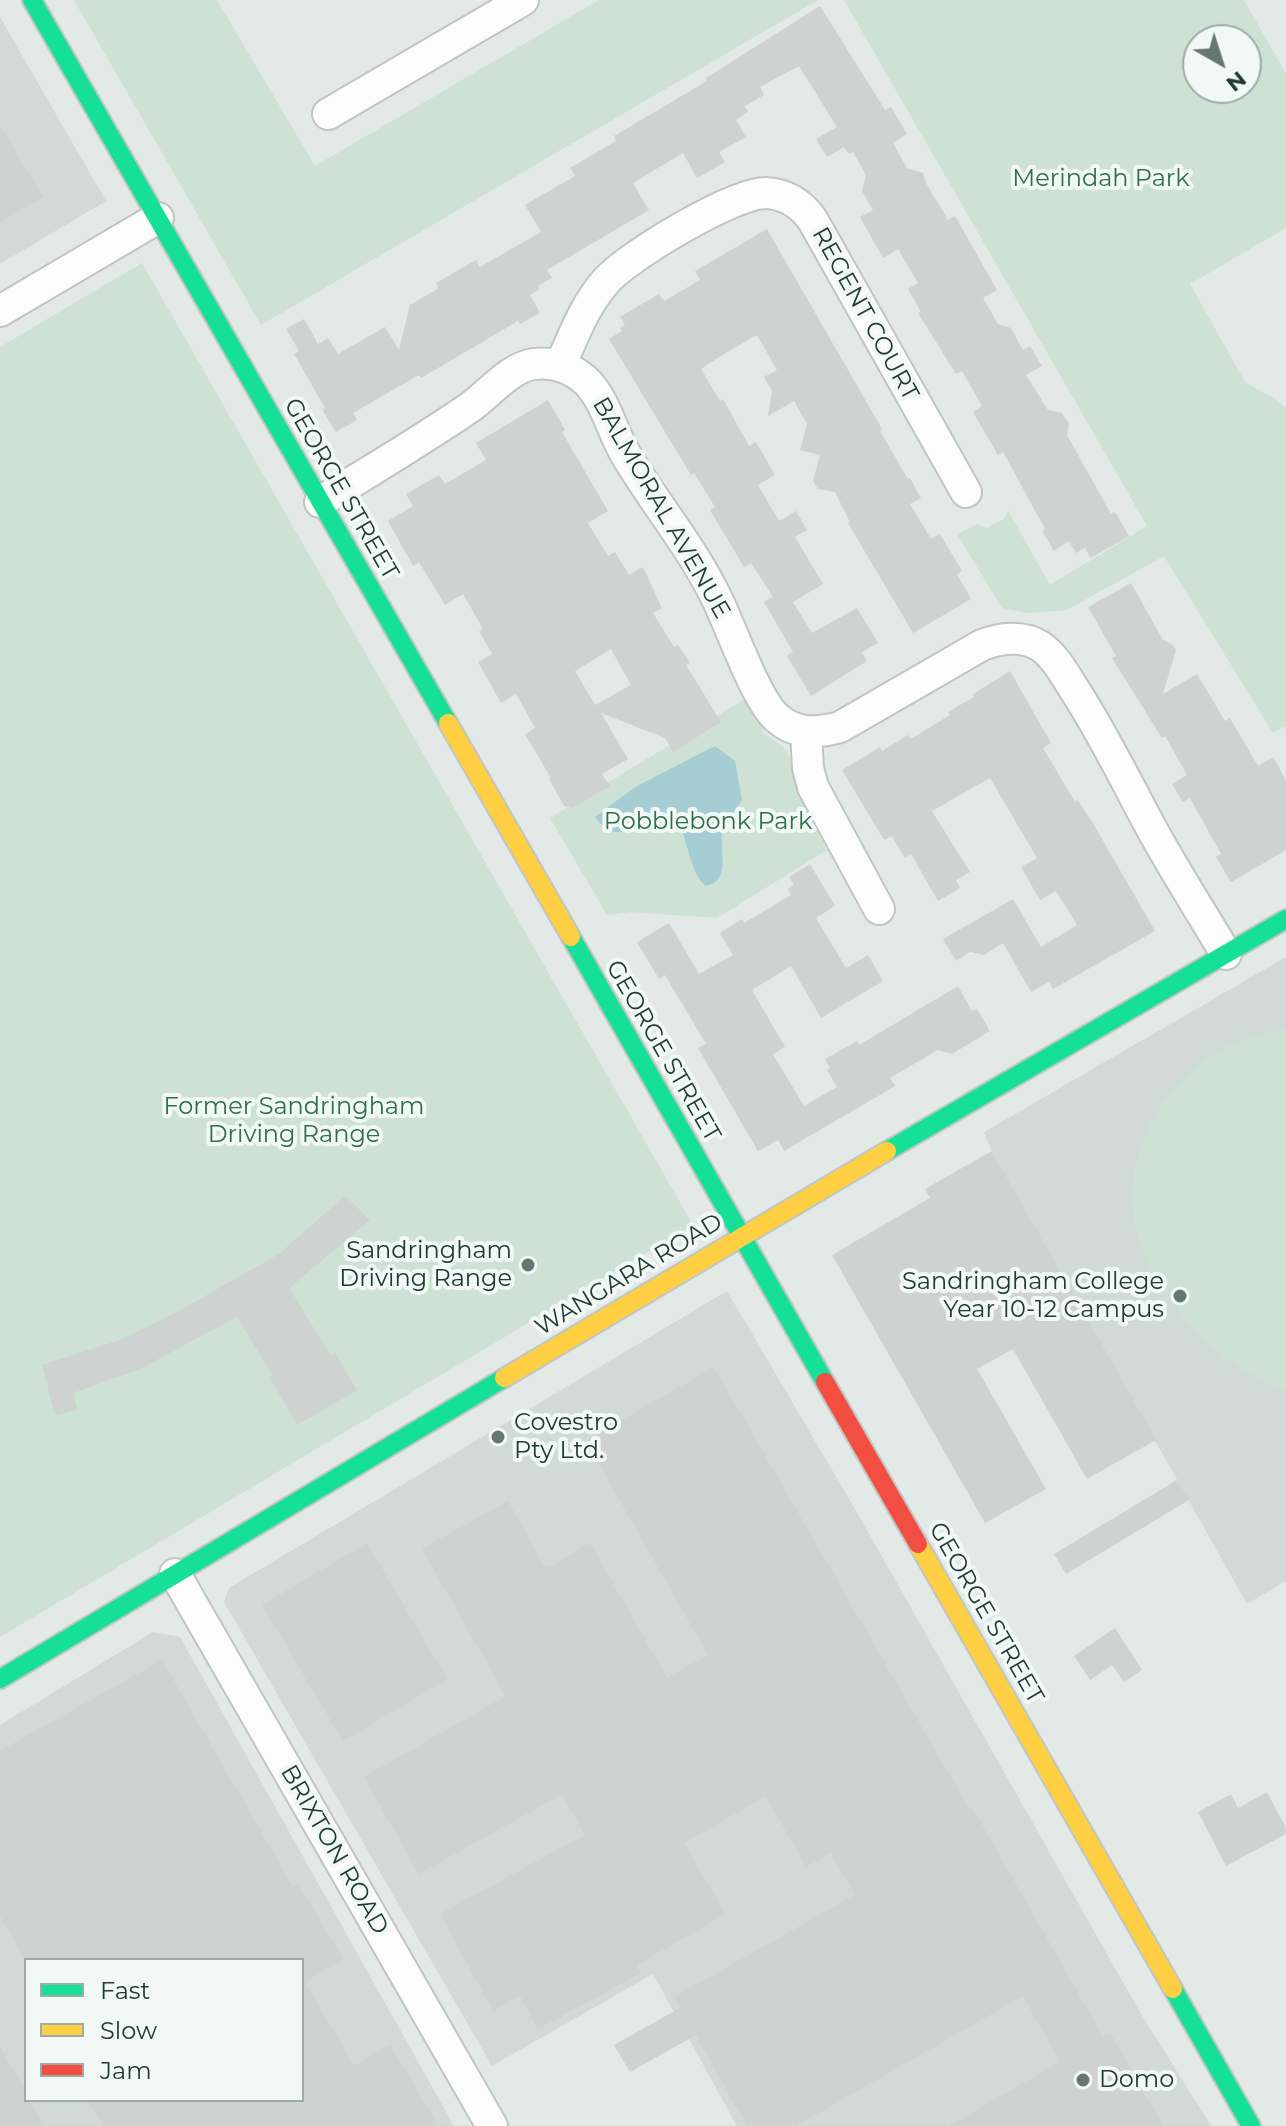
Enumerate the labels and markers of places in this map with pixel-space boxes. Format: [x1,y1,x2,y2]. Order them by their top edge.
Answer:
place label: Sandringham Driving Range [339,1237,512,1293]
marker: Sandringham Driving Range [519,1256,537,1274]
place label: Sandringham College Year 10-12 Campus [902,1268,1164,1324]
marker: Sandringham College Year 10-12 Campus [1171,1287,1189,1305]
place label: Covestro Pty Ltd. [514,1409,618,1465]
marker: Covestro Pty Ltd. [489,1428,507,1446]
place label: Domo [1099,2066,1174,2094]
marker: Domo [1074,2071,1092,2089]

